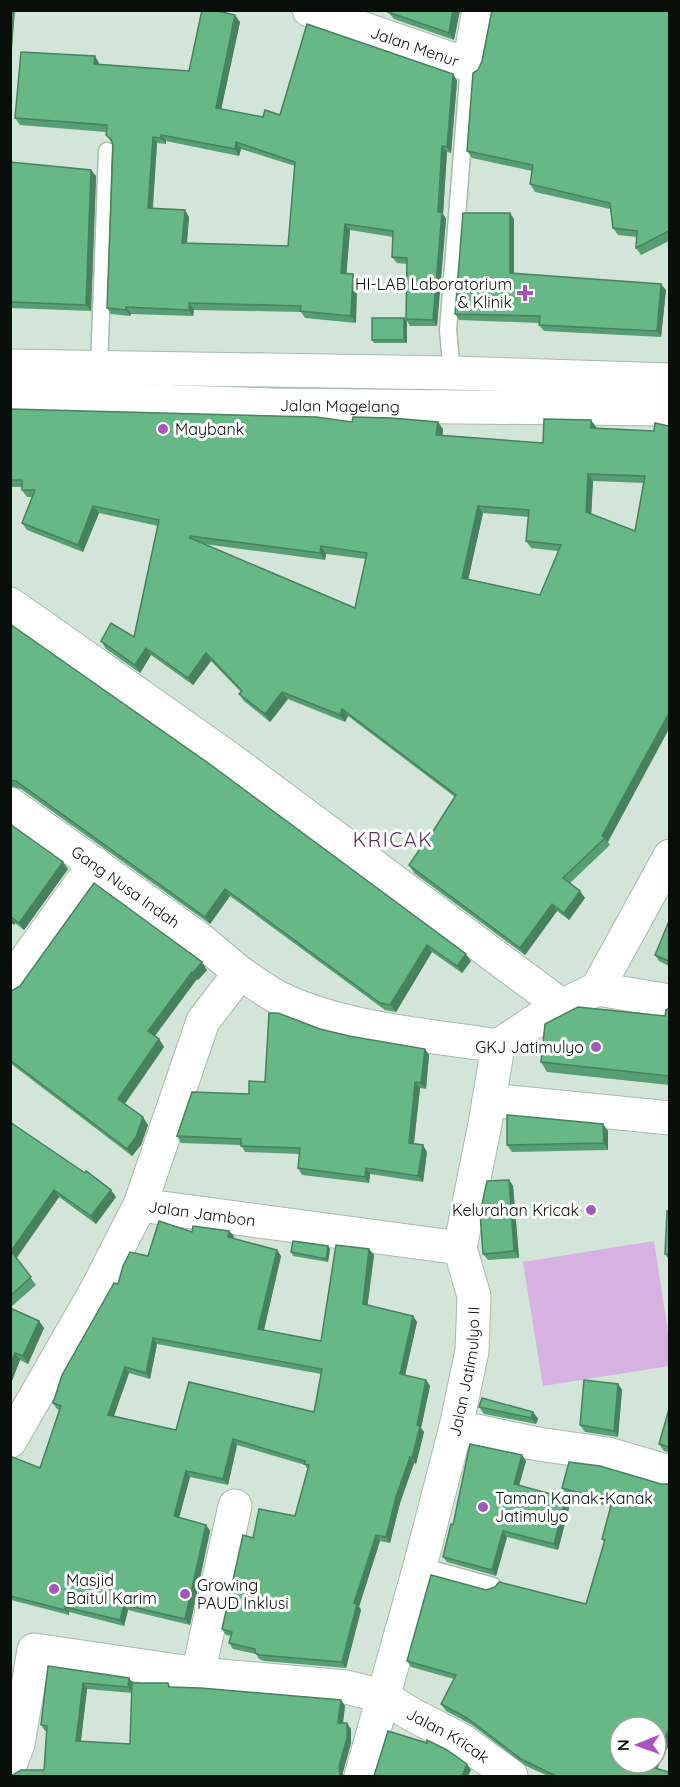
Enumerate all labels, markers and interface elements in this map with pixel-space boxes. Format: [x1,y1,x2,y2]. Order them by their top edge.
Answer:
street label: Jalan Menur [368,22,462,71]
place label: HI-LAB Laboratorium & Klinik [355,274,512,312]
marker: HI-LAB Laboratorium & Klinik [516,284,534,302]
street label: Jalan Magelang [280,395,400,416]
place label: Maybank [175,419,244,439]
marker: Maybank [156,422,170,436]
district label: KRICAK [353,827,433,852]
street label: Gang Nusa Indah [67,841,184,932]
place label: GKJ Jatimulyo [475,1037,584,1057]
marker: GKJ Jatimulyo [589,1040,603,1054]
street label: Jalan Jambon [147,1196,257,1230]
place label: Kelurahan Kricak [452,1200,579,1220]
marker: Kelurahan Kricak [584,1203,598,1217]
street label: Jalan Jatimulyo II [444,1306,484,1439]
place label: Taman Kanak-Kanak Jatimulyo [495,1488,653,1526]
marker: Taman Kanak-Kanak Jatimulyo [476,1500,490,1514]
place label: Masjid Baitul Karim [66,1570,157,1608]
place label: Growing PAUD Inklusi [197,1575,289,1613]
marker: Masjid Baitul Karim [47,1582,61,1596]
marker: Growing PAUD Inklusi [178,1587,192,1601]
street label: Jalan Kricak [403,1703,493,1767]
north arrow [608,1715,668,1775]
text: N [613,1739,633,1751]

